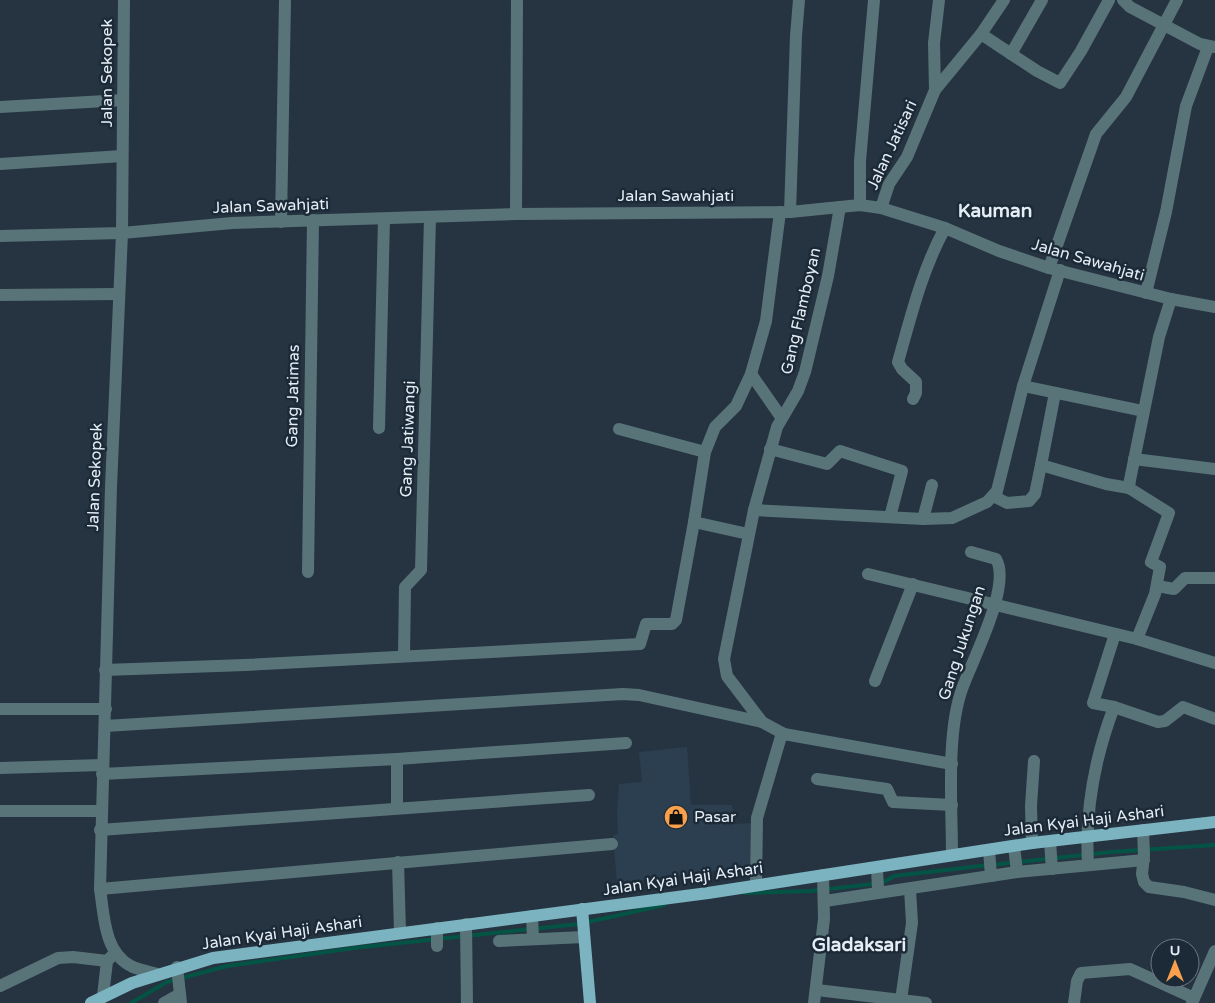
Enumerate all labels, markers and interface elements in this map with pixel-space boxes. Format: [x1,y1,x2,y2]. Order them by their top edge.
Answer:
street label: Jalan Sekopek [97,19,117,127]
street label: Jalan Jatisari [863,97,921,193]
street label: Jalan Sawahjati [618,186,734,206]
street label: Jalan Sawahjati [213,194,329,218]
district label: Kauman [958,200,1032,222]
street label: Jalan Sawahjati [1029,234,1147,286]
street label: Gang Flamboyan [777,246,825,376]
street label: Gang Jatimas [282,344,304,448]
street label: Gang Jatiwangi [396,380,420,498]
street label: Jalan Sekopek [83,422,107,532]
street label: Gang Jukungan [934,583,990,703]
street label: Jalan Kyai Haji Ashari [1003,801,1165,841]
shop icon: Pasar [663,804,689,830]
place label: Pasar [694,807,737,827]
street label: Jalan Kyai Haji Ashari [602,858,764,900]
street label: Jalan Kyai Haji Ashari [201,912,363,954]
district label: Gladaksari [812,934,906,956]
north arrow [1150,938,1200,988]
text: U [1170,942,1180,959]

